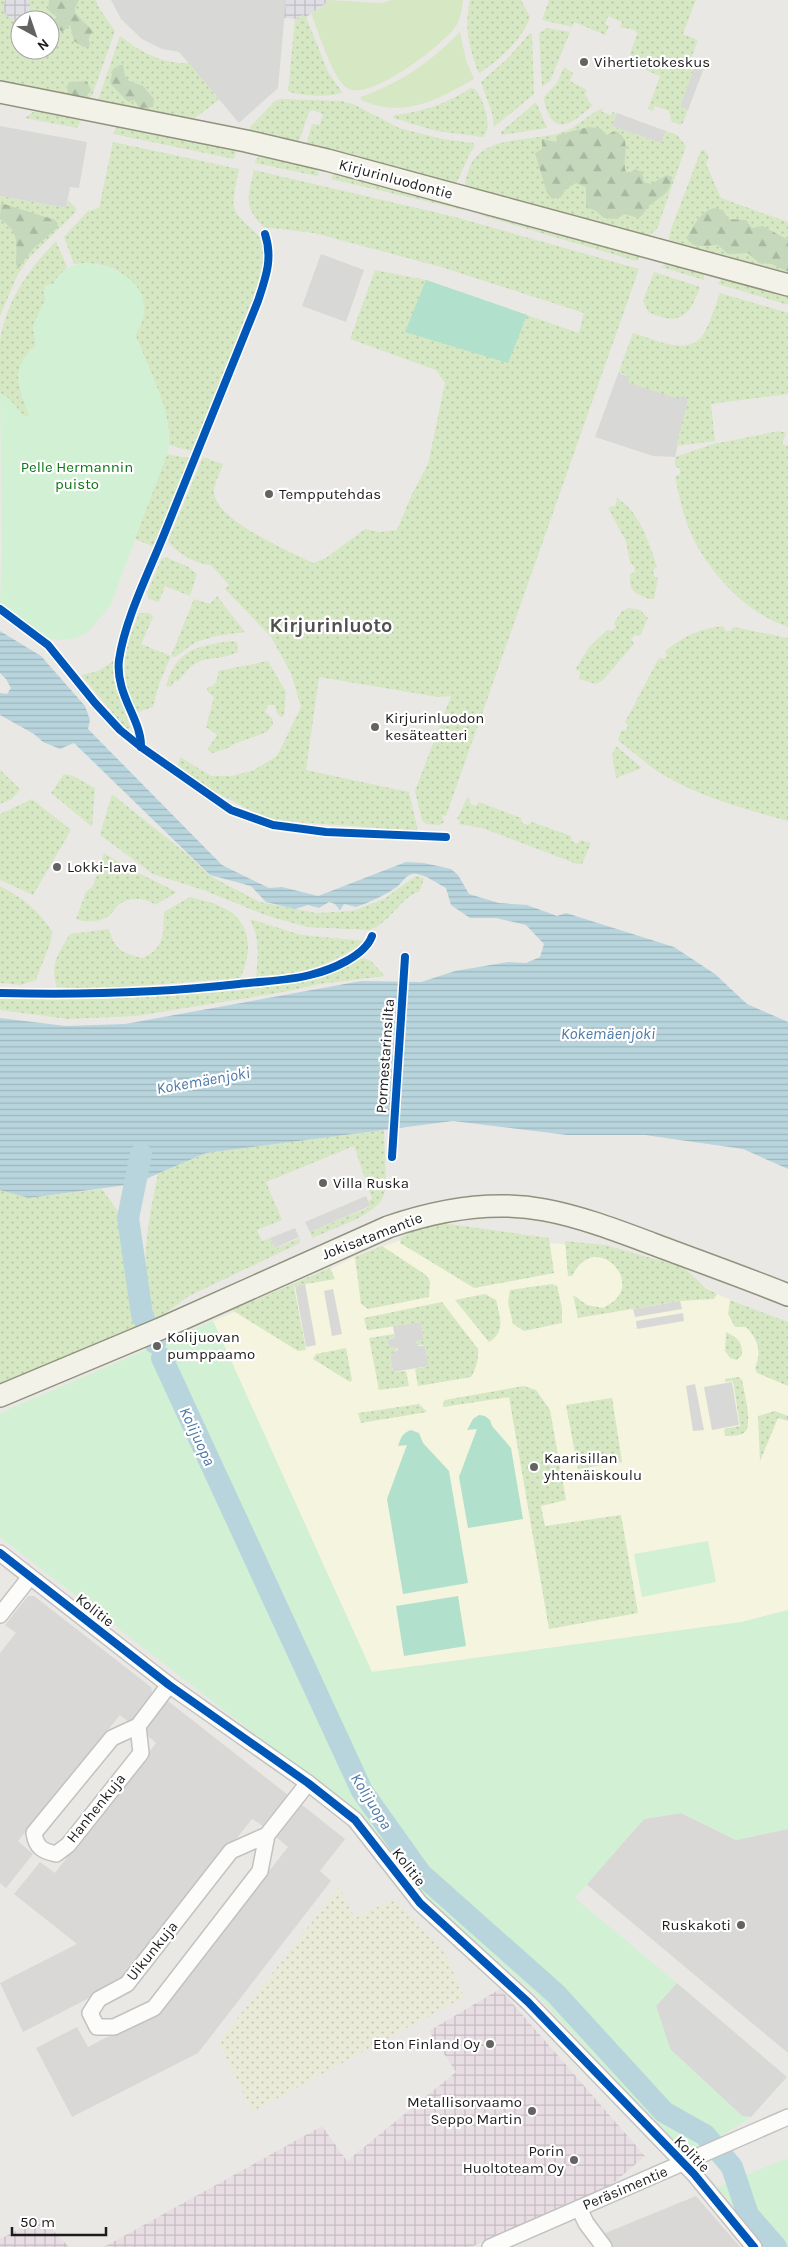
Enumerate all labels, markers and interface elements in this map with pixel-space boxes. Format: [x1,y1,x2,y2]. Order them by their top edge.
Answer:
north arrow [10,10,60,60]
text: N [34,35,52,54]
place label: Vihertietokeskus [594,53,710,71]
marker: Vihertietokeskus [578,56,590,68]
street label: Kirjurinluodontie [337,155,455,203]
park label: Pelle Hermannin puisto [21,458,133,493]
place label: Tempputehdas [279,485,381,503]
marker: Tempputehdas [263,488,275,500]
district label: Kirjurinluoto [270,614,392,637]
place label: Kirjurinluodon kesäteatteri [385,709,484,744]
marker: Kirjurinluodon kesäteatteri [369,721,381,733]
place label: Lokki-lava [67,858,137,876]
marker: Lokki-lava [51,861,63,873]
street label: Pormestarinsilta [372,998,398,1114]
water label: Kokemäenjoki [561,1024,655,1043]
water label: Kokemäenjoki [155,1063,251,1098]
place label: Villa Ruska [333,1174,409,1192]
marker: Villa Ruska [317,1177,329,1189]
street label: Jokisatamantie [319,1209,425,1263]
place label: Kolijuovan pumppaamo [167,1328,255,1363]
marker: Kolijuovan pumppaamo [151,1340,163,1352]
water label: Kolijuopa [176,1404,219,1469]
place label: Kaarisillan yhtenäiskoulu [543,1449,642,1484]
marker: Kaarisillan yhtenäiskoulu [528,1461,540,1473]
street label: Kolitie [72,1589,118,1631]
street label: Hanhenkuja [63,1770,129,1846]
water label: Kolijuopa [347,1770,396,1833]
street label: Kolitie [388,1844,430,1890]
place label: Ruskakoti [661,1916,731,1934]
street label: Uikunkuja [123,1918,181,1984]
marker: Ruskakoti [735,1919,747,1931]
place label: Eton Finland Oy [373,2035,480,2053]
marker: Eton Finland Oy [484,2038,496,2050]
place label: Metallisorvaamo Seppo Martin [407,2093,522,2128]
marker: Metallisorvaamo Seppo Martin [526,2105,538,2117]
street label: Kolitie [670,2132,714,2176]
place label: Porin Huoltoteam Oy [463,2142,564,2177]
marker: Porin Huoltoteam Oy [568,2154,580,2166]
street label: Peräsimentie [580,2162,670,2214]
scale bar [12,2204,106,2236]
text: 50 m [20,2213,55,2231]

